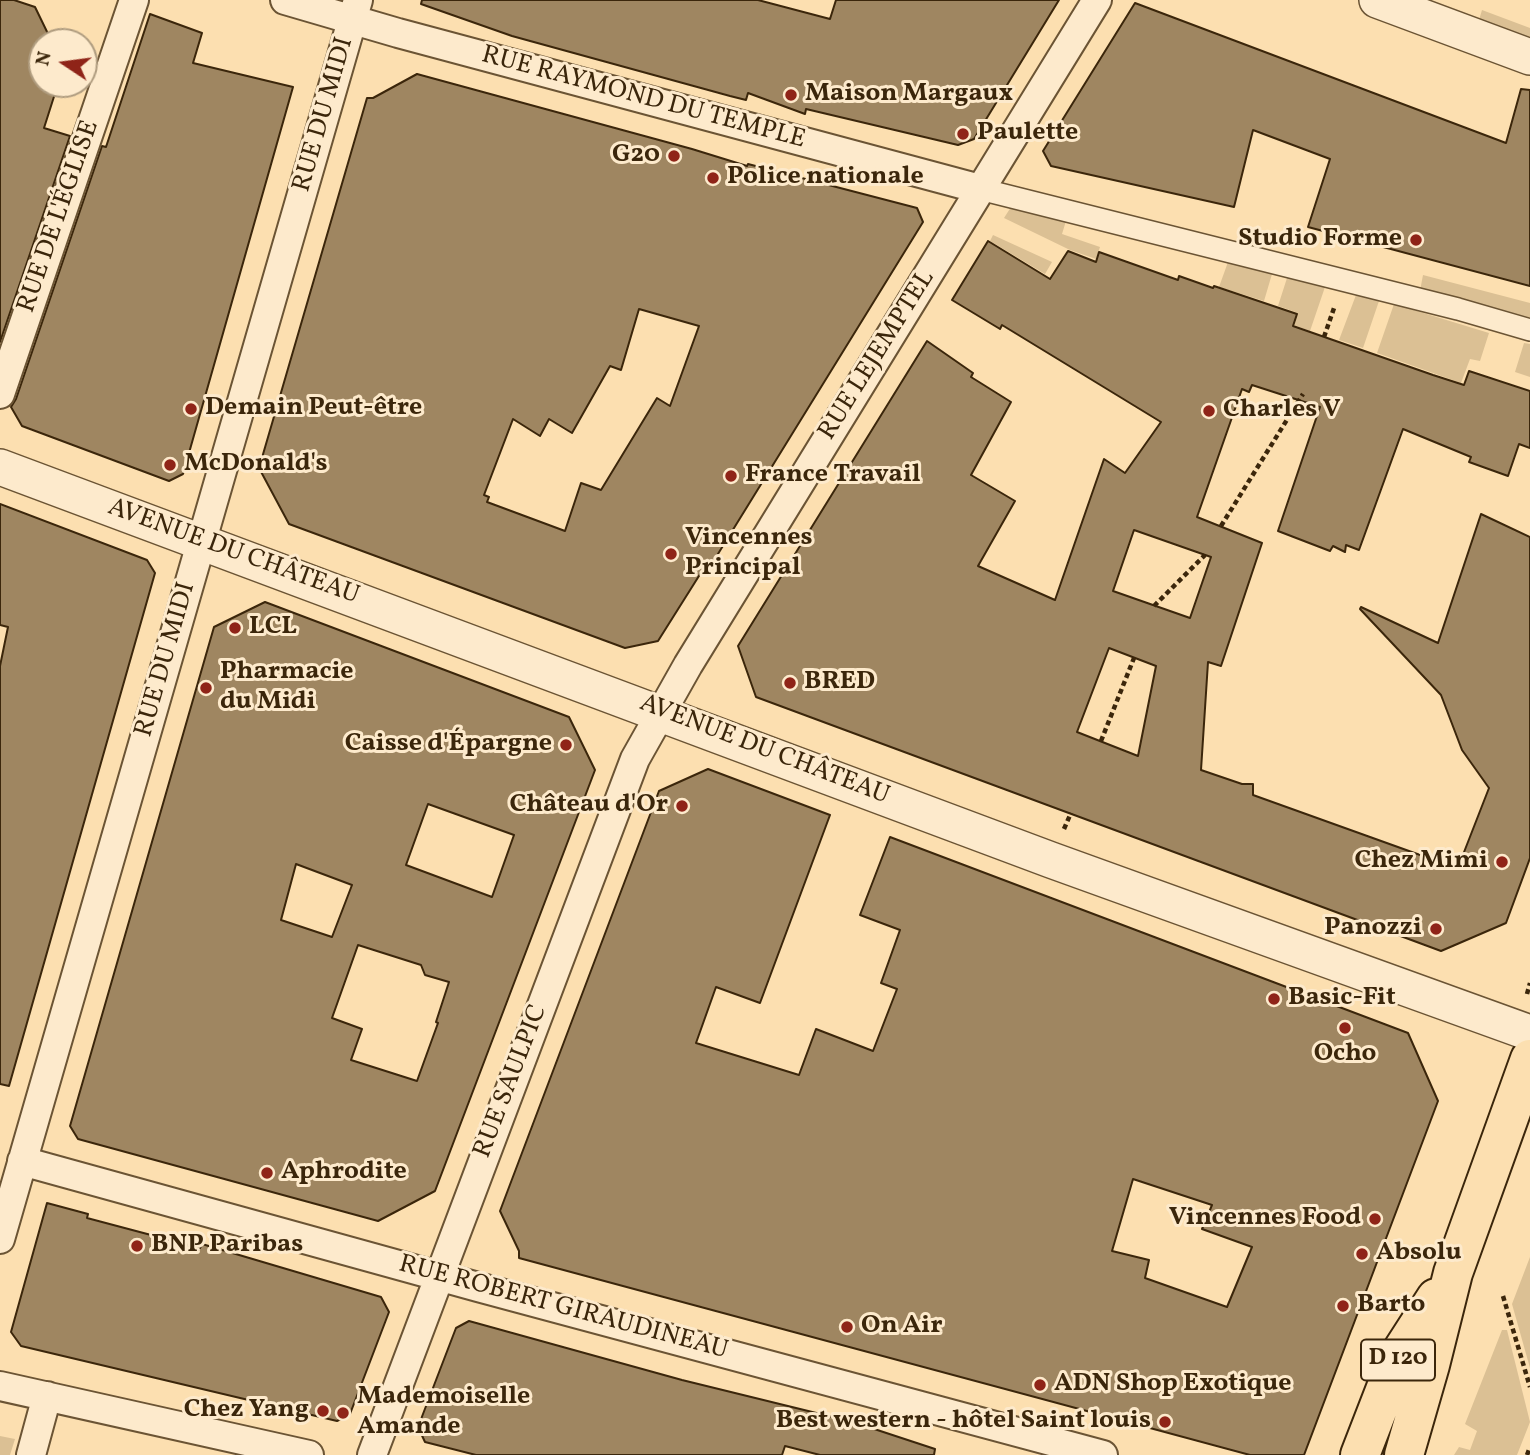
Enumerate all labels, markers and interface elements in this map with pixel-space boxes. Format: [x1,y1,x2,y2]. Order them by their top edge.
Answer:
north arrow [28,28,98,98]
street label: RUE DU MIDI [288,34,362,196]
street label: RUE RAYMOND DU TEMPLE [478,41,808,157]
text: N [30,49,59,68]
place label: Maison Margaux [805,79,1013,111]
marker: Maison Margaux [783,87,799,103]
street label: RUE DE L'ÉGLISE [12,117,108,317]
place label: Paulette [977,118,1078,150]
marker: Paulette [955,126,971,142]
place label: G20 [612,140,660,172]
marker: G20 [666,148,682,164]
place label: Police nationale [727,162,924,194]
marker: Police nationale [705,170,721,186]
place label: Studio Forme [1238,224,1402,256]
marker: Studio Forme [1408,232,1424,248]
street label: RUE LEJEMPTEL [813,265,943,447]
place label: Demain Peut-être [205,393,422,425]
place label: Charles V [1223,395,1341,427]
marker: Demain Peut-être [183,401,199,417]
marker: Charles V [1201,403,1217,419]
place label: McDonald's [184,449,327,481]
marker: McDonald's [162,457,178,473]
place label: France Travail [745,460,921,492]
marker: France Travail [723,468,739,484]
street label: AVENUE DU CHÂTEAU [103,493,363,613]
place label: Vincennes Principal [685,523,812,584]
marker: Vincennes Principal [663,546,679,562]
street label: RUE DU MIDI [130,579,204,741]
place label: LCL [249,612,297,644]
marker: LCL [227,620,243,636]
place label: Pharmacie du Midi [220,657,354,718]
place label: BRED [804,667,875,699]
marker: BRED [782,675,798,691]
marker: Pharmacie du Midi [198,680,214,696]
street label: AVENUE DU CHÂTEAU [635,689,893,813]
place label: Caisse d'Épargne [345,729,552,761]
marker: Caisse d'Épargne [558,737,574,753]
place label: Château d'Or [509,790,668,822]
marker: Château d'Or [674,798,690,814]
place label: Chez Mimi [1354,846,1488,878]
marker: Chez Mimi [1494,854,1510,870]
place label: Panozzi [1324,913,1422,945]
marker: Panozzi [1428,921,1444,937]
place label: Basic-Fit [1288,983,1396,1015]
marker: Basic-Fit [1266,991,1282,1007]
street label: RUE SAULPIC [469,1001,555,1163]
marker: Ocho [1337,1020,1353,1036]
place label: Ocho [1314,1039,1376,1071]
place label: Aphrodite [281,1157,407,1189]
marker: Aphrodite [259,1165,275,1181]
place label: Vincennes Food [1169,1203,1361,1235]
marker: Vincennes Food [1367,1211,1383,1227]
place label: BNP Paribas [151,1230,303,1262]
marker: BNP Paribas [129,1238,145,1254]
place label: Absolu [1376,1238,1462,1270]
marker: Absolu [1354,1246,1370,1262]
street label: RUE ROBERT GIRAUDINEAU [395,1250,731,1368]
place label: Barto [1357,1290,1425,1322]
marker: Barto [1335,1298,1351,1314]
place label: On Air [861,1311,943,1343]
marker: On Air [839,1319,855,1335]
road number: D 120 [1361,1340,1435,1380]
place label: ADN Shop Exotique [1054,1369,1292,1401]
marker: ADN Shop Exotique [1032,1377,1048,1393]
place label: Mademoiselle Amande [357,1382,530,1444]
place label: Chez Yang [184,1395,309,1427]
marker: Chez Yang [315,1403,331,1419]
marker: Mademoiselle Amande [335,1405,351,1421]
place label: Best western - hôtel Saint louis [776,1406,1151,1438]
marker: Best western - hôtel Saint louis [1157,1414,1173,1430]

